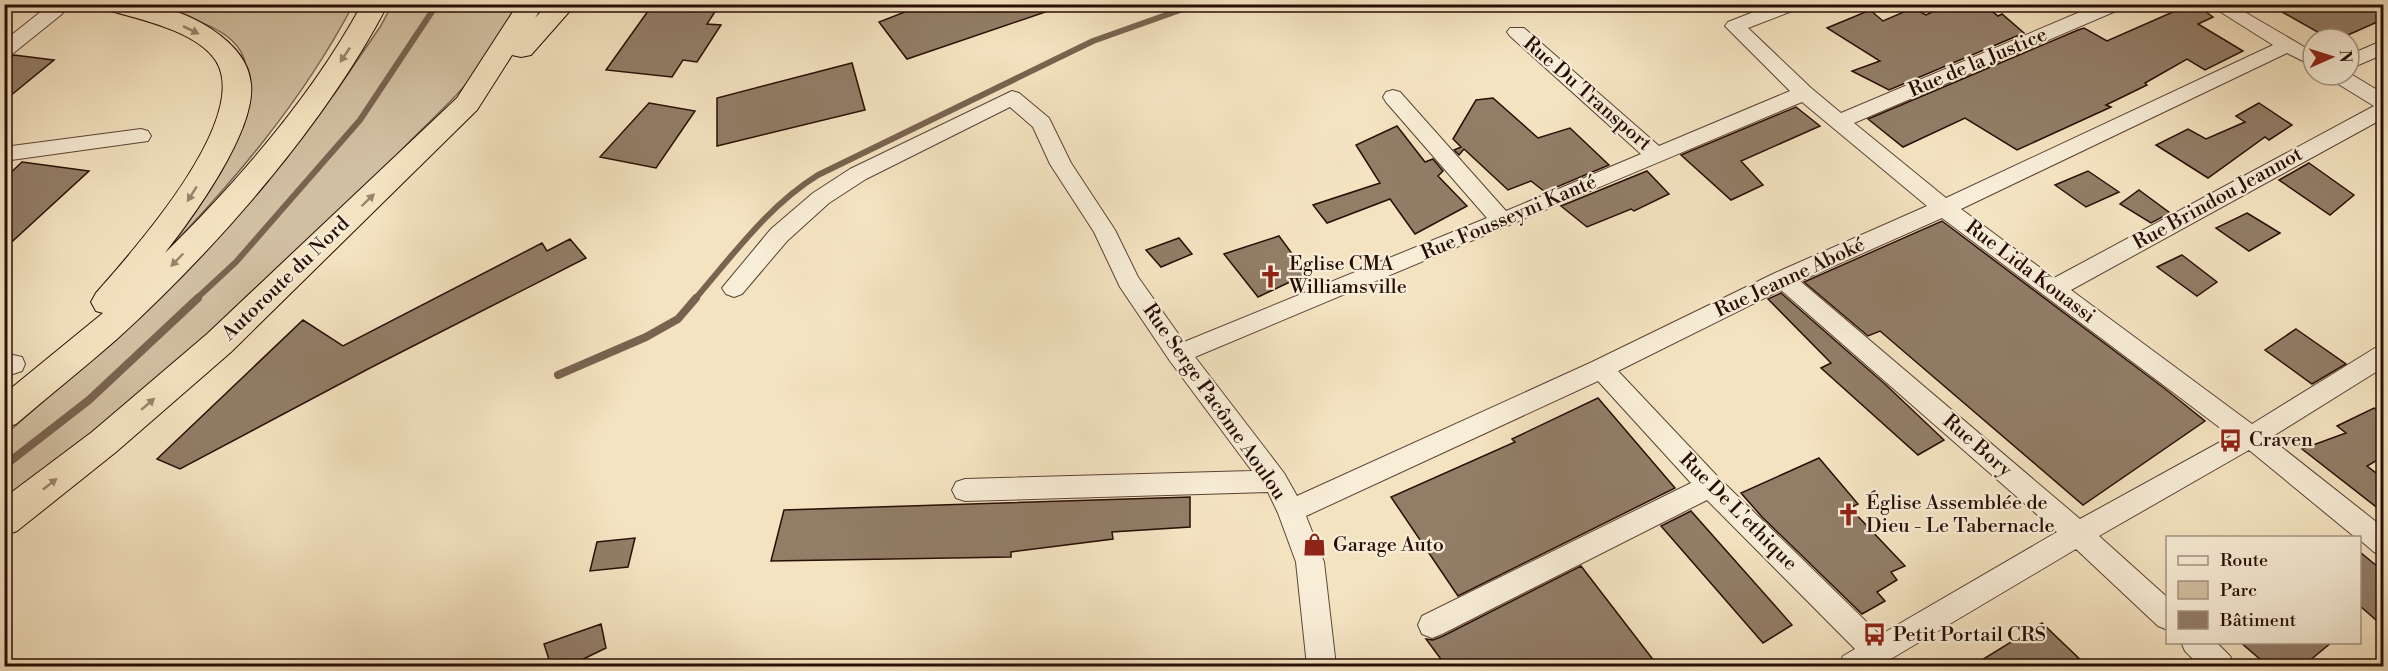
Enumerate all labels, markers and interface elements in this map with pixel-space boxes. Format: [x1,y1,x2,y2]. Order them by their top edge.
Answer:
street label: Rue de la Justice [1905,23,2051,103]
one-way arrow [183,26,200,35]
north arrow [2301,27,2361,87]
street label: Rue Du Transport [1518,31,1656,157]
one-way arrow [339,46,351,62]
text: N [2335,49,2355,63]
street label: Rue Brindou Jeannot [2129,142,2307,256]
street label: Rue Fousseyni Kanté [1418,170,1600,266]
one-way arrow [186,185,198,201]
one-way arrow [361,194,375,208]
street label: Autoroute du Nord [216,211,356,347]
street label: Rue Lida Kouassi [1960,215,2100,329]
street label: Rue Jeanne Aboké [1711,232,1869,324]
place label: Eglise CMA Williamsville [1288,252,1407,300]
one-way arrow [171,253,185,267]
church icon: Eglise CMA Williamsville [1258,263,1284,289]
street label: Rue Serge Pacôme Aoulou [1137,299,1292,506]
one-way arrow [140,397,156,410]
street label: Rue Bory [1937,409,2017,483]
bus stop icon: Craven [2218,427,2244,453]
place label: Craven [2249,428,2313,453]
street label: Rue De L'ethique [1674,448,1802,576]
one-way arrow [43,478,58,490]
place label: Église Assemblée de Dieu - Le Tabernacle [1866,490,2055,539]
church icon: Église Assemblée de Dieu - Le Tabernacle [1835,502,1861,528]
shop icon: Garage Auto [1302,532,1328,558]
place label: Garage Auto [1333,533,1444,558]
legend [2166,536,2361,644]
text: Route [2220,549,2268,572]
text: Parc [2220,579,2257,602]
text: Bâtiment [2219,609,2297,632]
bus stop icon: Petit Portail CRS [1862,622,1888,648]
place label: Petit Portail CRS [1893,623,2046,648]

